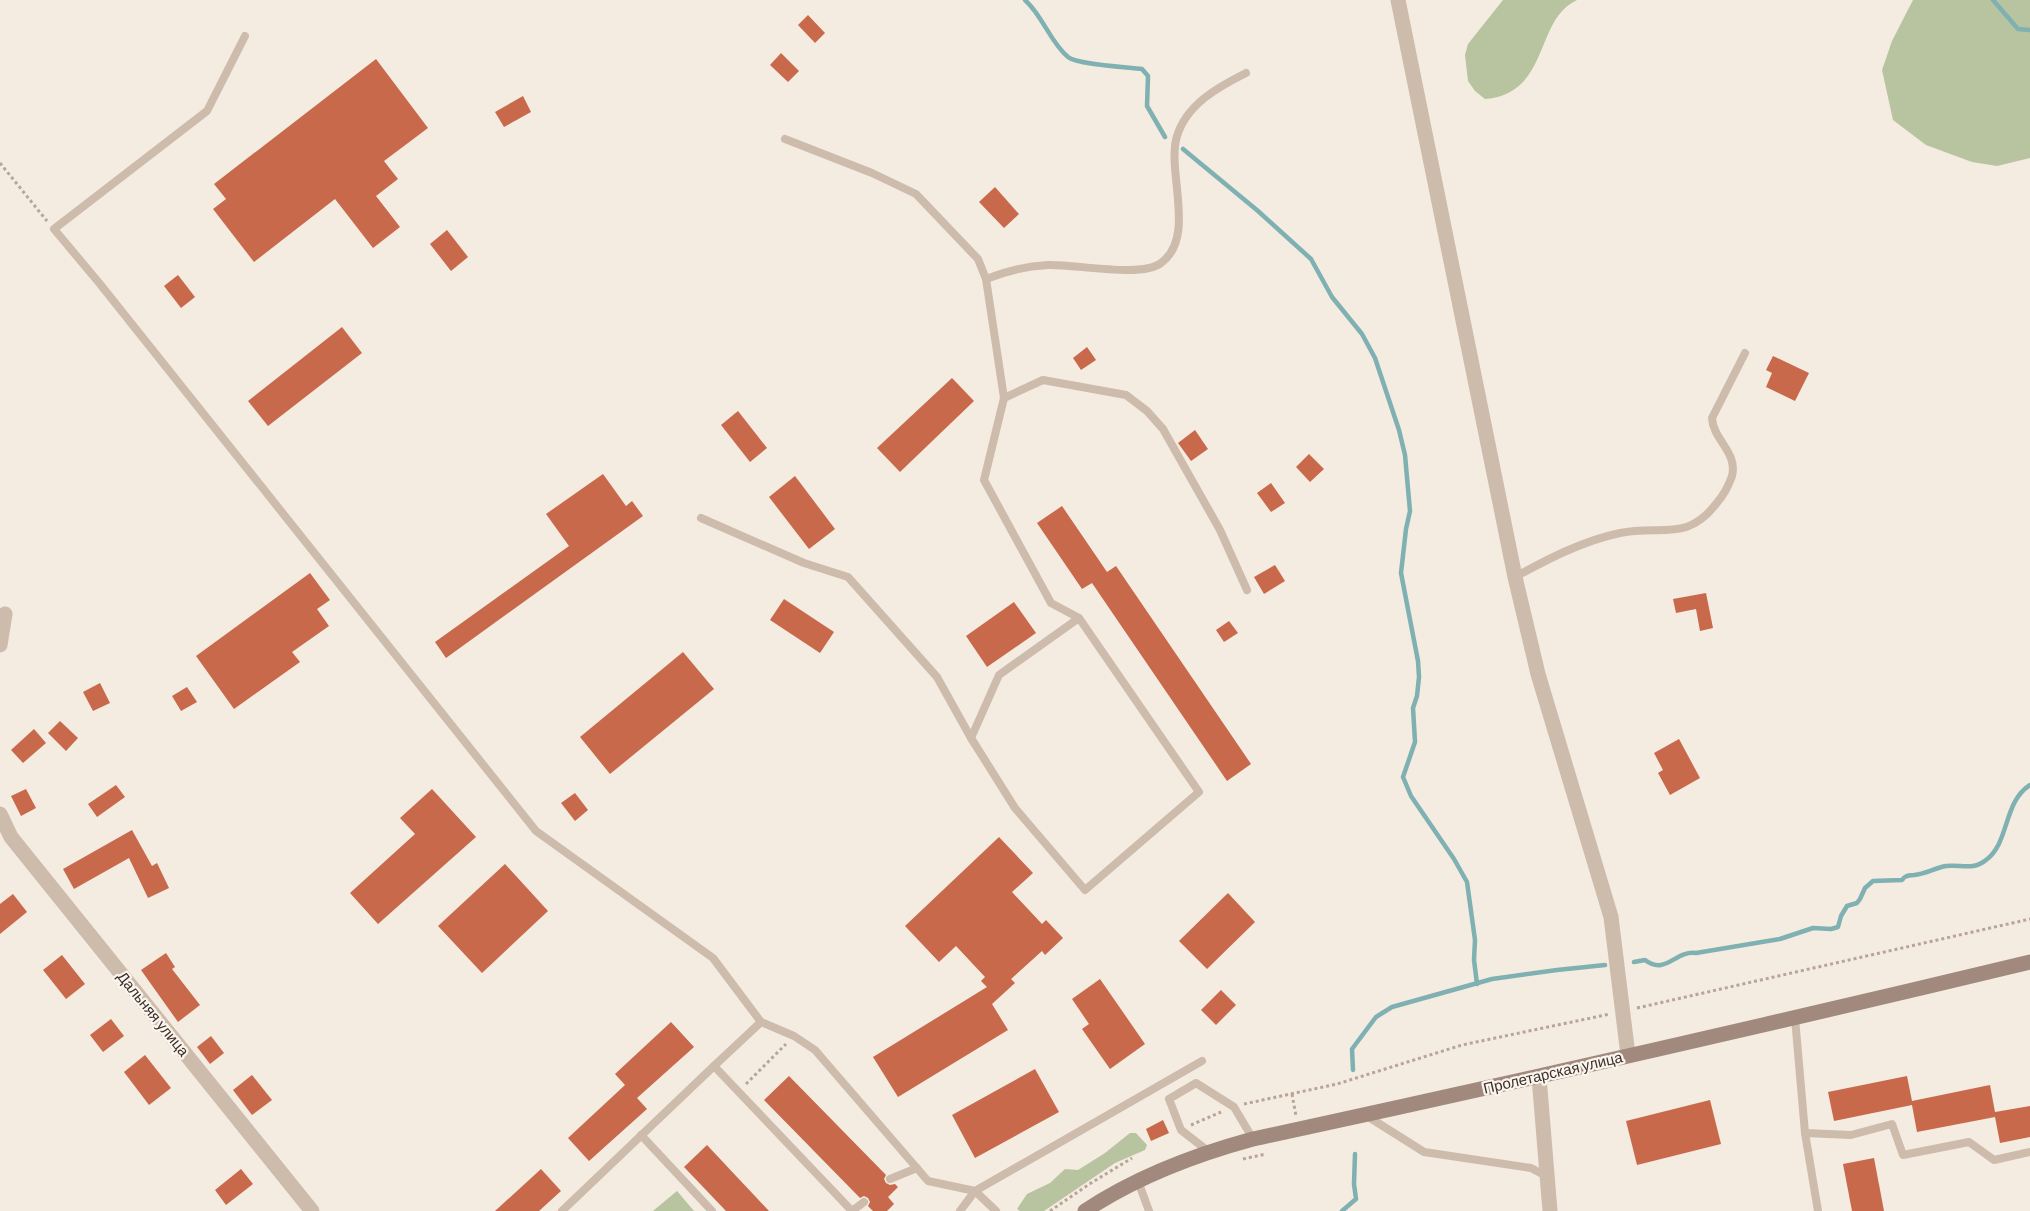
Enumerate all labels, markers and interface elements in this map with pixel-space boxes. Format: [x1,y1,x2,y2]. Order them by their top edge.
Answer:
street label: Дальняя улица [114,967,194,1060]
street label: Пролетарская улица [1481,1047,1625,1097]

